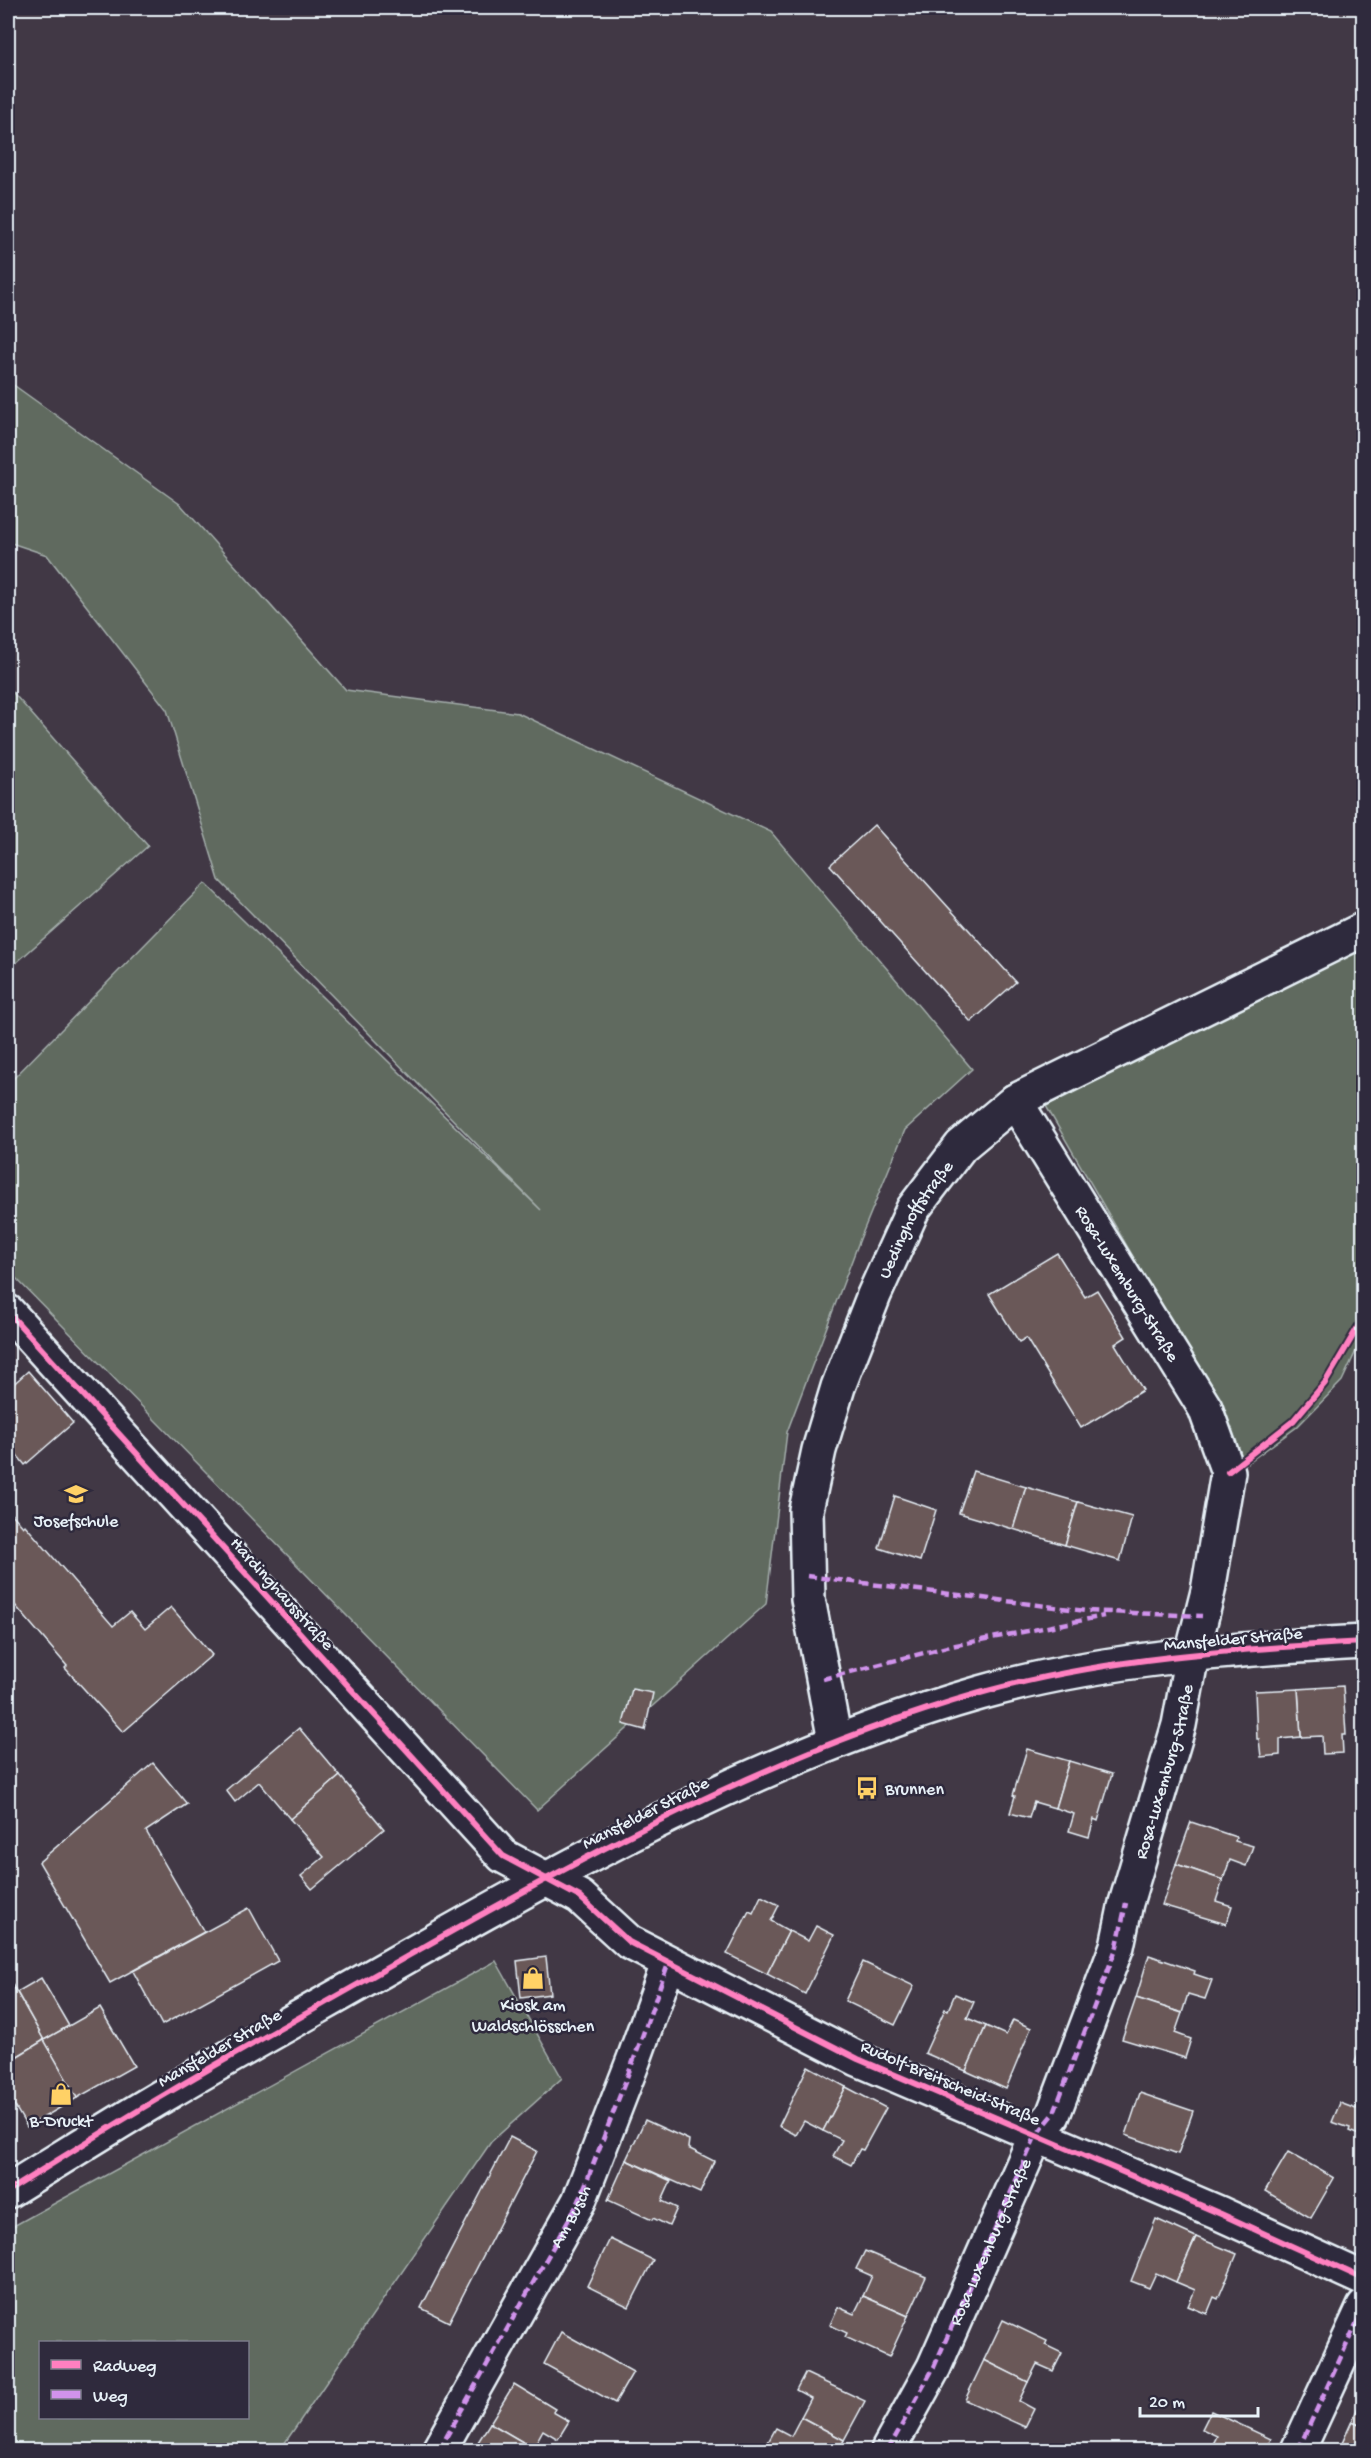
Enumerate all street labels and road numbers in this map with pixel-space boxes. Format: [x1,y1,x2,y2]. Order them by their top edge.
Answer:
street label: Uedinghoffstraße [875,1157,959,1282]
street label: Rosa-Luxemburg-Straße [1069,1202,1183,1367]
street label: Hardinghausstraße [225,1534,338,1656]
street label: Mansfelder Straße [1163,1624,1304,1657]
street label: Rosa-Luxemburg-Straße [1132,1682,1199,1862]
street label: Mansfelder Straße [579,1773,714,1855]
street label: Mansfelder Straße [155,2005,286,2093]
street label: Rudolf-Breitscheid-Straße [857,2037,1044,2132]
street label: Rosa-Luxemburg-Straße [946,2155,1038,2329]
street label: Am Busch [547,2183,597,2252]

